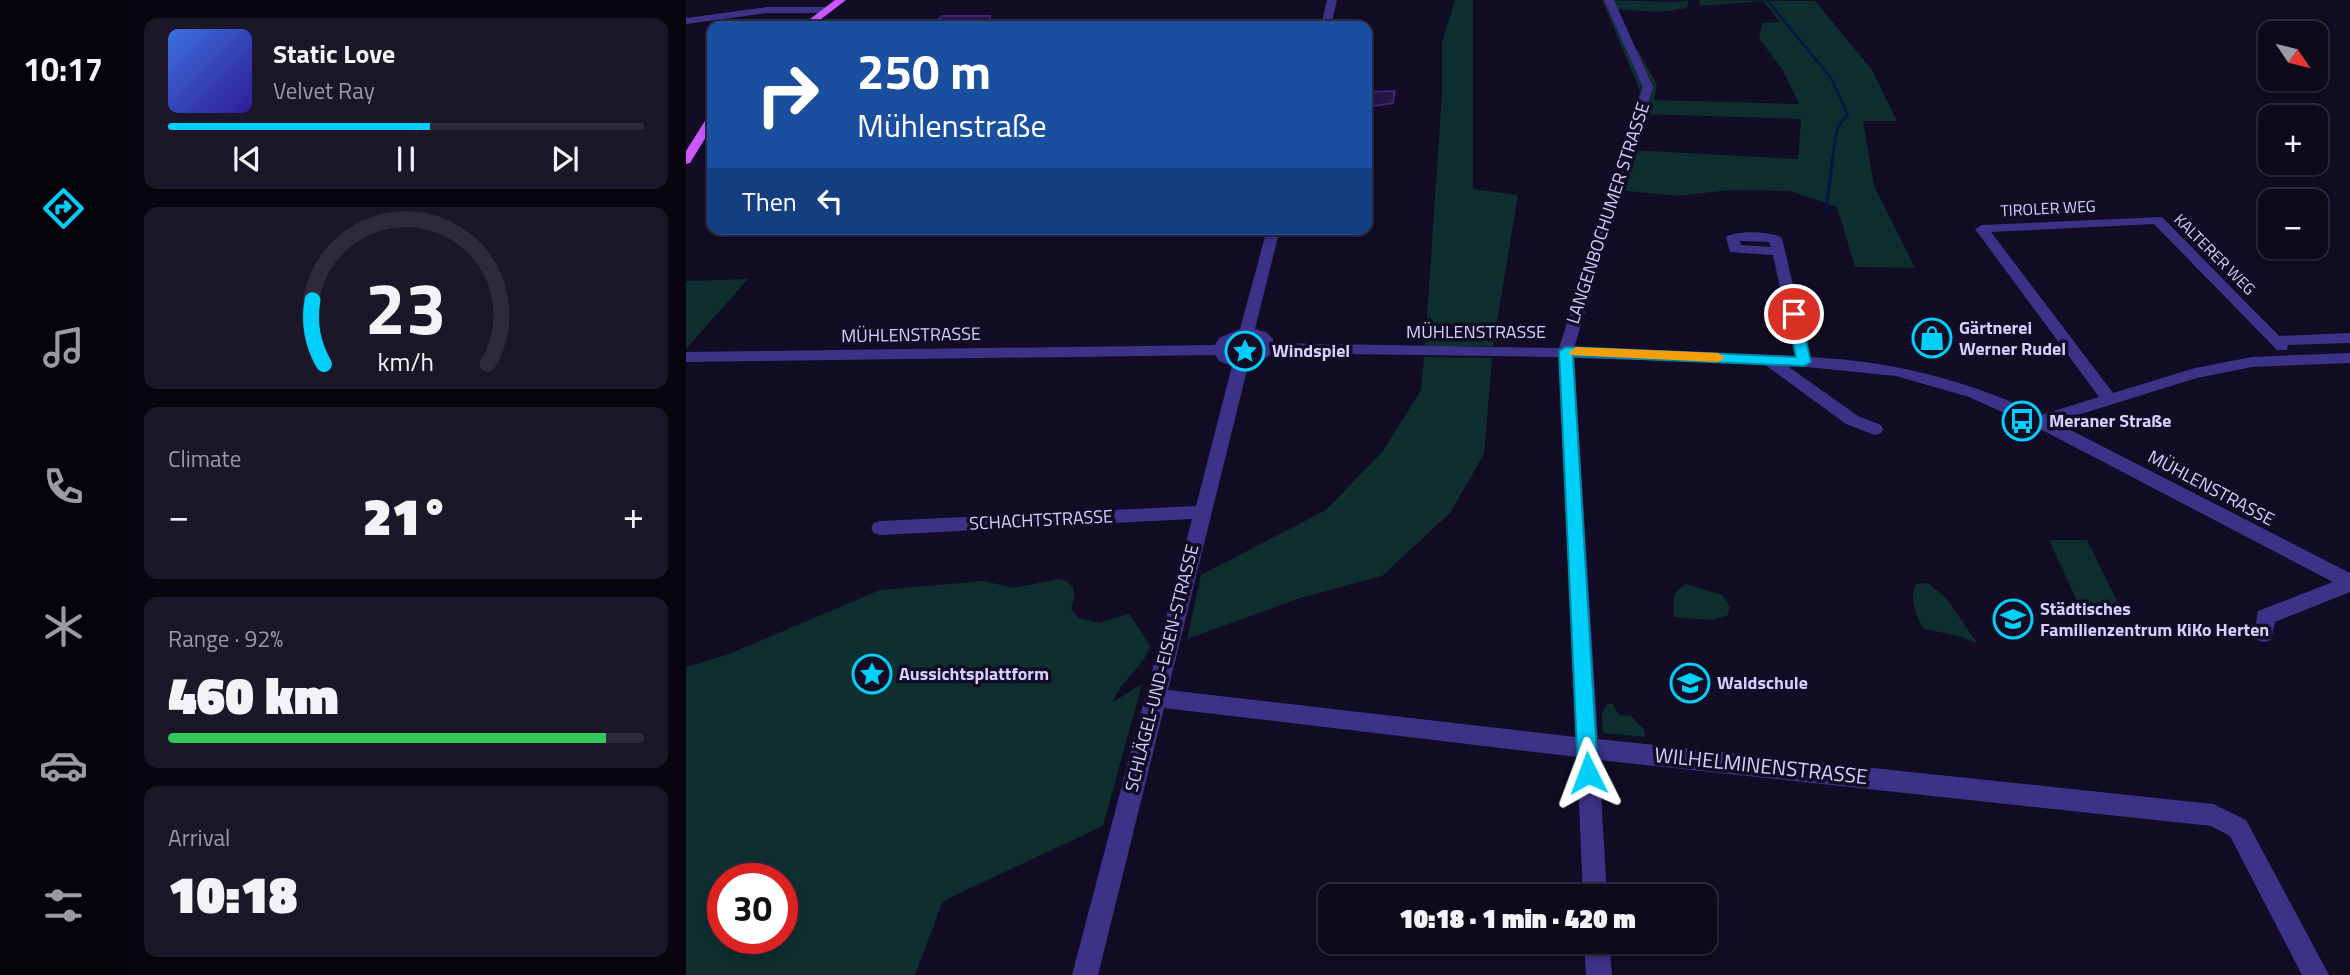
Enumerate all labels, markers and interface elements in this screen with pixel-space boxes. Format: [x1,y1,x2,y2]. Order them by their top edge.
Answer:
north arrow [2258,21,2328,91]
map controls [2258,21,2328,259]
text: 250 m [857,33,991,108]
text: Static Love [273,34,395,73]
text: 10:17 [23,45,103,93]
icon: right [742,49,833,140]
text: Velvet Ray [273,73,375,108]
street label: LANGENBOCHUMER STRASSE [1559,98,1656,327]
text: Mühlenstraße [857,101,1047,149]
button: + [2258,105,2328,175]
icon: previous [228,140,266,178]
icon: pause [387,140,425,178]
icon: next [546,140,584,178]
text: Then [742,182,797,221]
icon: left [811,182,849,220]
icon: directions [39,184,88,233]
button: − [2258,189,2328,259]
street label: TIROLER WEG [2000,194,2096,222]
street label: KALTERER WEG [2169,208,2261,300]
text: 23 [365,253,447,363]
pin [1764,284,1824,344]
icon: arrive [1775,295,1813,333]
place label: Gärtnerei Werner Rudel [1959,314,2066,362]
shop icon: Gärtnerei Werner Rudel [1911,317,1953,359]
street label: MÜHLENSTRASSE [1406,318,1546,345]
street label: MÜHLENSTRASSE [841,320,981,349]
icon: music [39,323,88,372]
place icon: Windspiel [1224,330,1266,372]
place label: Windspiel [1272,337,1350,364]
text: km/h [378,343,434,381]
bus stop icon: Meraner Straße [2001,400,2043,442]
place label: Meraner Straße [2049,407,2172,434]
text: Climate [168,441,241,476]
street label: MÜHLENSTRASSE [2143,443,2279,532]
icon: phone [39,462,88,511]
text: 21° [363,476,449,555]
text: − [168,486,189,544]
text: + [623,486,644,544]
street label: SCHACHTSTRASSE [968,502,1114,537]
street label: SCHLÄGEL-UND-EISEN-STRASSE [1118,541,1205,794]
place label: Städtisches Familienzentrum KiKo Herten [2040,595,2269,643]
school or university icon: Städtisches Familienzentrum KiKo Herten [1992,598,2034,640]
icon: climate [39,602,88,651]
text: Range · 92% [168,621,283,656]
place icon: Aussichtsplattform [851,653,893,695]
text: 460 km [168,655,339,734]
place label: Aussichtsplattform [899,660,1049,687]
school or university icon: Waldschule [1669,662,1711,704]
place label: Waldschule [1717,669,1808,696]
position arrow [1551,736,1625,810]
street label: WILHELMINENSTRASSE [1653,738,1869,792]
icon: car [39,741,88,790]
text: Arrival [168,820,230,855]
text: 10:18 [168,854,297,933]
speed limit sign: 30 [707,863,798,954]
icon: filters [39,881,88,930]
text: 10:18 · 1 min · 420 m [1399,899,1636,938]

